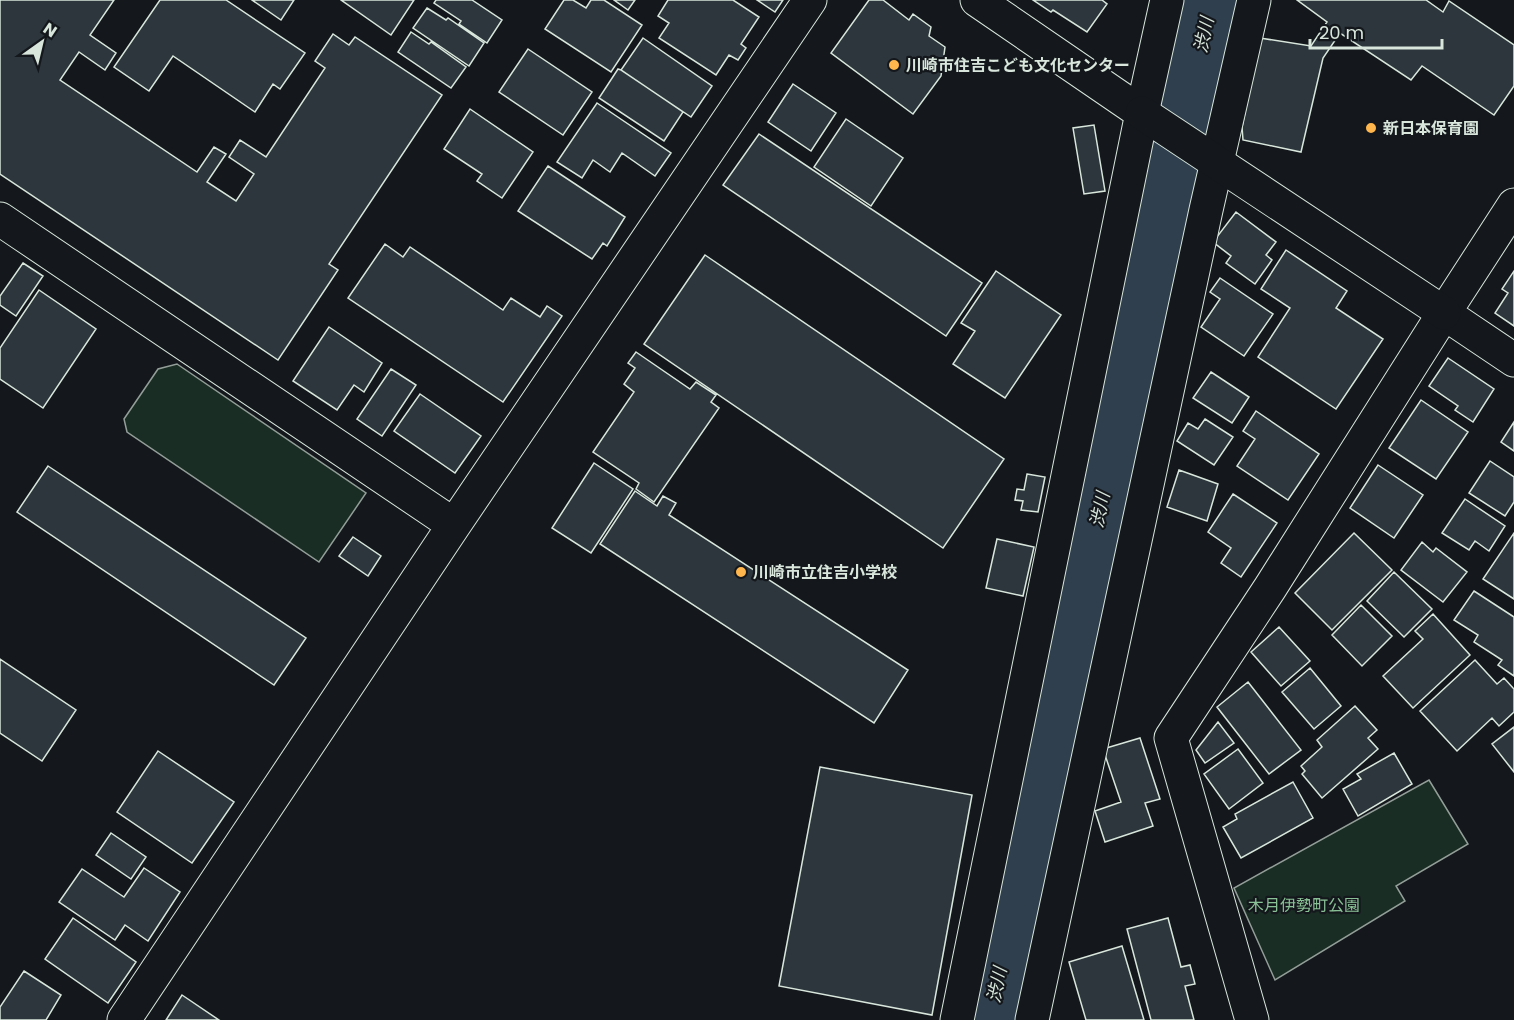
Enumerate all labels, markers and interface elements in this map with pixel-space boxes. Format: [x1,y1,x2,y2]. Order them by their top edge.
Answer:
north arrow [12,12,72,72]
scale bar [1310,12,1442,50]
water label: 渋川 [1188,13,1220,55]
text: N [39,17,62,43]
text: 20 m [1319,20,1364,45]
place label: 川崎市住吉こども文化センター [906,54,1130,77]
marker: 川崎市住吉こども文化センター [887,58,901,72]
place label: 新日本保育園 [1383,117,1479,140]
marker: 新日本保育園 [1364,121,1378,135]
water label: 渋川 [1084,488,1116,530]
place label: 川崎市立住吉小学校 [753,561,897,584]
marker: 川崎市立住吉小学校 [734,565,748,579]
park label: 木月伊勢町公園 [1248,894,1360,917]
water label: 渋川 [981,963,1013,1005]

